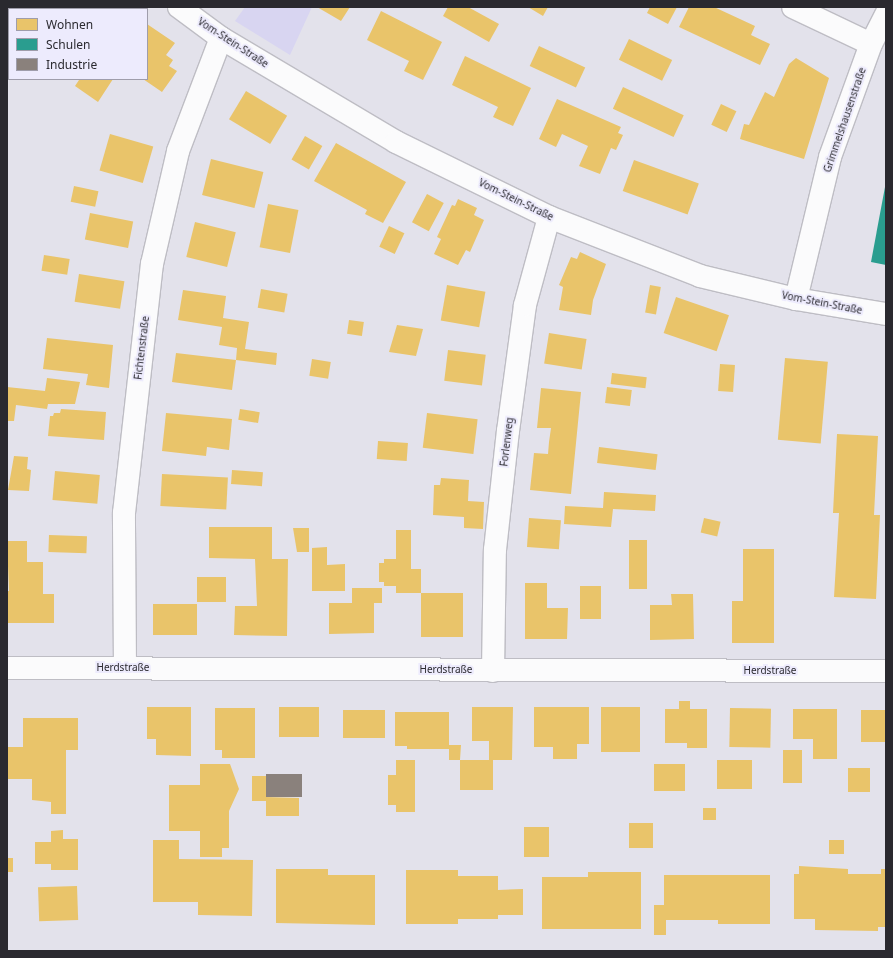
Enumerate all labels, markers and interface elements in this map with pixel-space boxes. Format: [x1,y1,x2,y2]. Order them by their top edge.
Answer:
legend [8,8,148,80]
text: Wohnen [46,16,93,33]
street label: Vom-Stein-Straße [195,16,271,70]
text: Schulen [46,36,90,53]
text: Industrie [46,56,97,73]
street label: Grimmelshausenstraße [821,66,869,174]
street label: Vom-Stein-Straße [477,177,555,223]
street label: Vom-Stein-Straße [781,289,863,317]
street label: Fichtenstraße [132,315,152,381]
street label: Forlenweg [498,417,516,467]
street label: Herdstraße [96,662,150,674]
street label: Herdstraße [419,664,473,676]
street label: Herdstraße [743,665,797,677]

